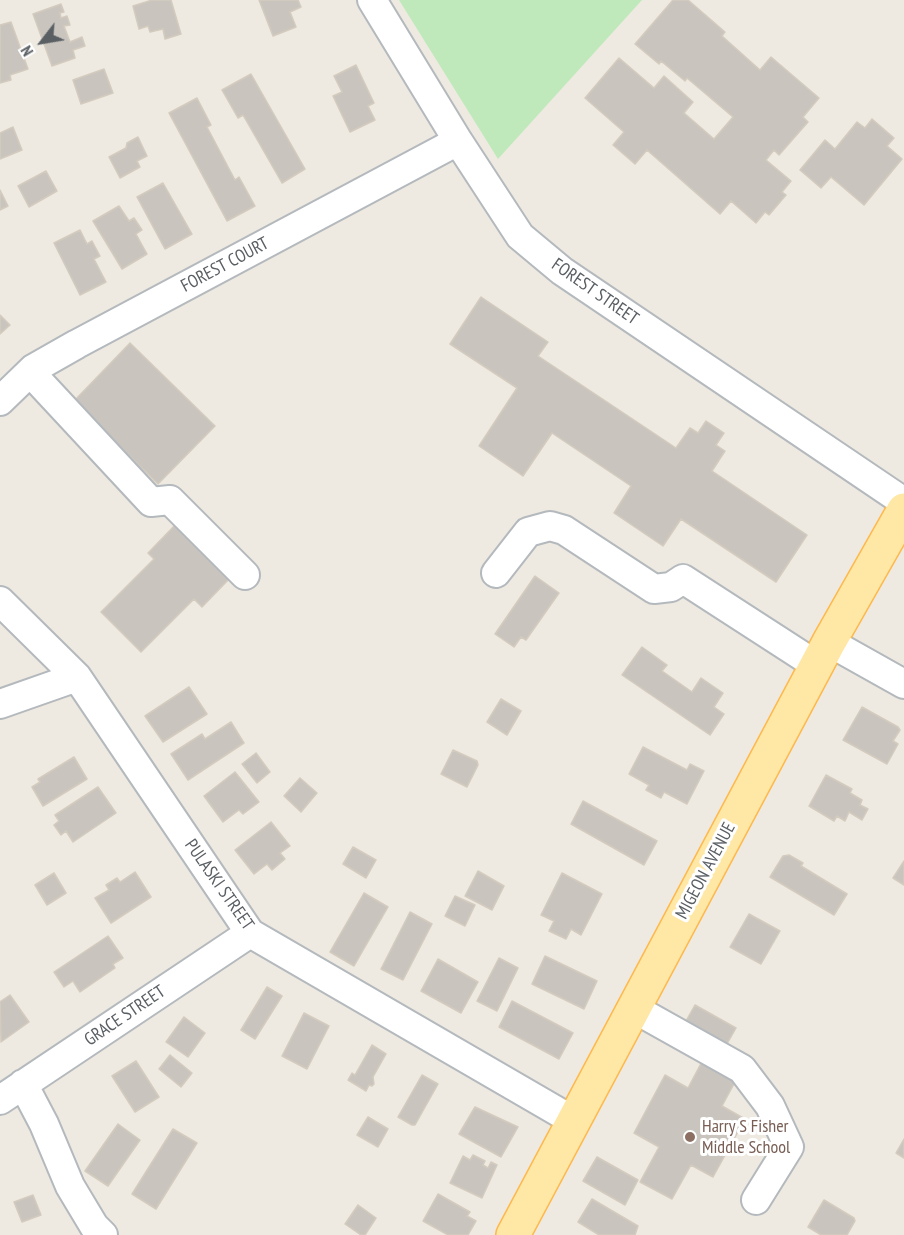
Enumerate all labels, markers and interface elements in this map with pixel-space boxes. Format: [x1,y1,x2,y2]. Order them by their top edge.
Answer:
north arrow [12,12,72,72]
text: N [16,42,37,60]
street label: FOREST COURT [177,233,273,297]
street label: FOREST STREET [547,254,643,330]
street label: MIGEON AVENUE [672,819,740,923]
street label: PULASKI STREET [180,835,258,935]
street label: GRACE STREET [80,981,170,1051]
place label: Harry S Fisher Middle School [702,1116,790,1158]
marker: Harry S Fisher Middle School [683,1130,697,1144]

